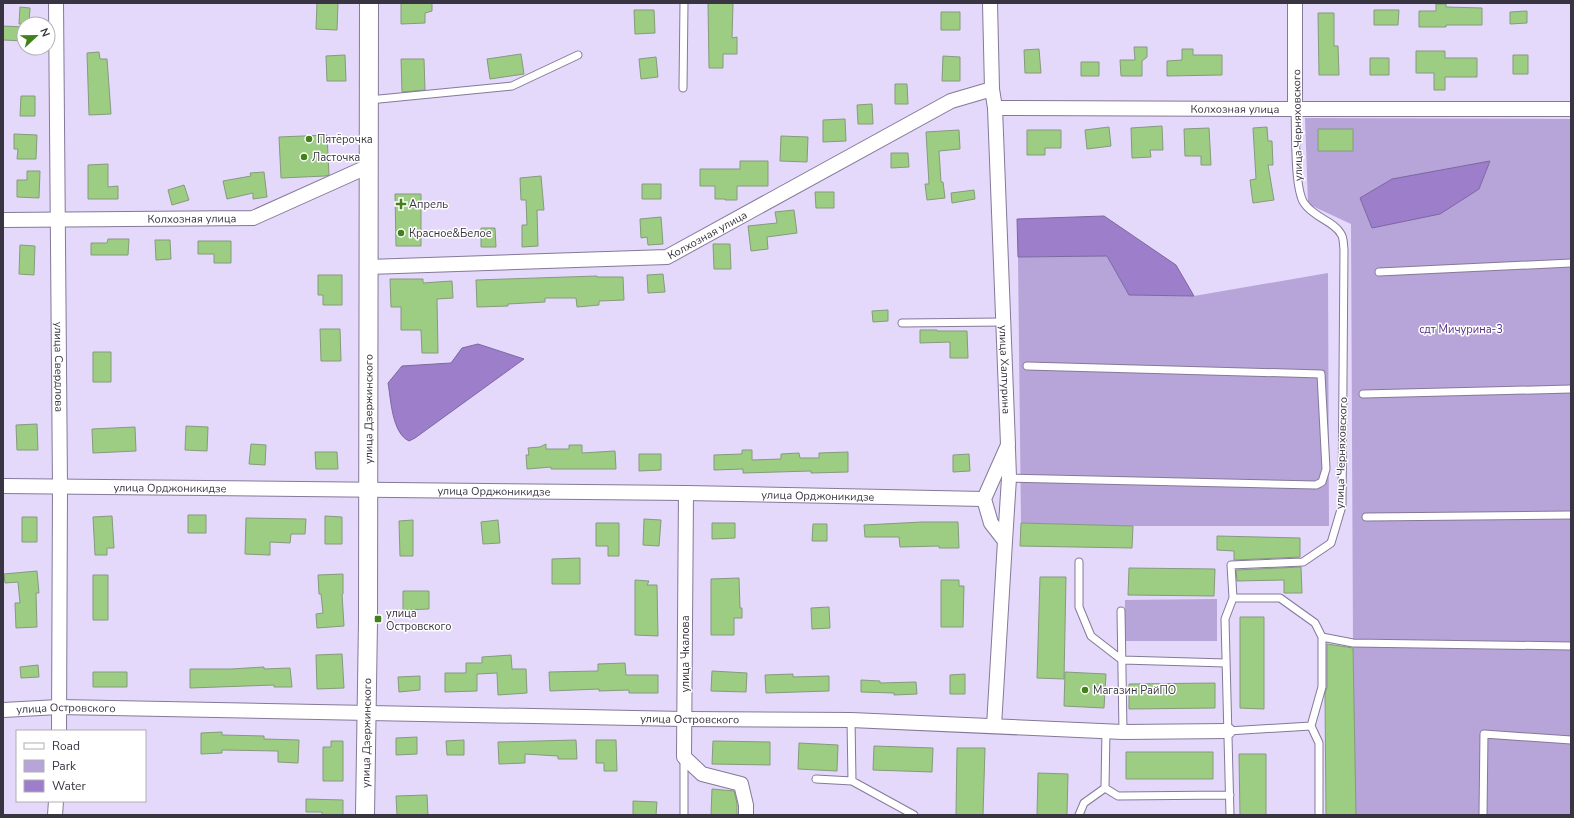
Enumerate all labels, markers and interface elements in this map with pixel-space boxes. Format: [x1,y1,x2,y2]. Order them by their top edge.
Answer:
north arrow [16,16,56,56]
text: N [36,26,53,39]
street label: улица Черняховского [1289,69,1306,181]
street label: Колхозная улица [1191,102,1279,117]
place label: Пятёрочка [317,132,373,147]
marker: Пятёрочка [304,134,314,144]
place label: Ласточка [312,150,360,165]
marker: Ласточка [299,152,309,162]
place label: Апрель [409,197,448,212]
marker: Апрель [396,199,406,209]
street label: Колхозная улица [665,207,750,263]
street label: Колхозная улица [148,211,237,227]
place label: Красное&Белое [409,226,492,241]
marker: Красное&Белое [396,228,406,238]
street label: улица Свердлова [51,322,66,412]
park label: сдт Мичурина-3 [1419,322,1503,337]
street label: улица Халтурина [995,325,1014,414]
street label: улица Дзержинского [361,354,376,464]
street label: улица Черняховского [1332,397,1351,509]
street label: улица Орджоникидзе [113,480,227,496]
street label: улица Орджоникидзе [437,483,551,500]
street label: улица Орджоникидзе [761,488,875,505]
place label: улица Островского [386,606,452,634]
marker: улица Островского [373,614,383,624]
street label: улица Чкалова [678,615,693,693]
street label: улица Дзержинского [358,678,375,788]
place label: Магазин РайПО [1093,683,1176,698]
marker: Магазин РайПО [1080,685,1090,695]
street label: улица Островского [16,700,116,717]
street label: улица Островского [640,711,739,727]
legend [16,730,146,802]
text: Road [52,738,80,754]
text: Park [52,758,77,774]
text: Water [52,778,86,794]

